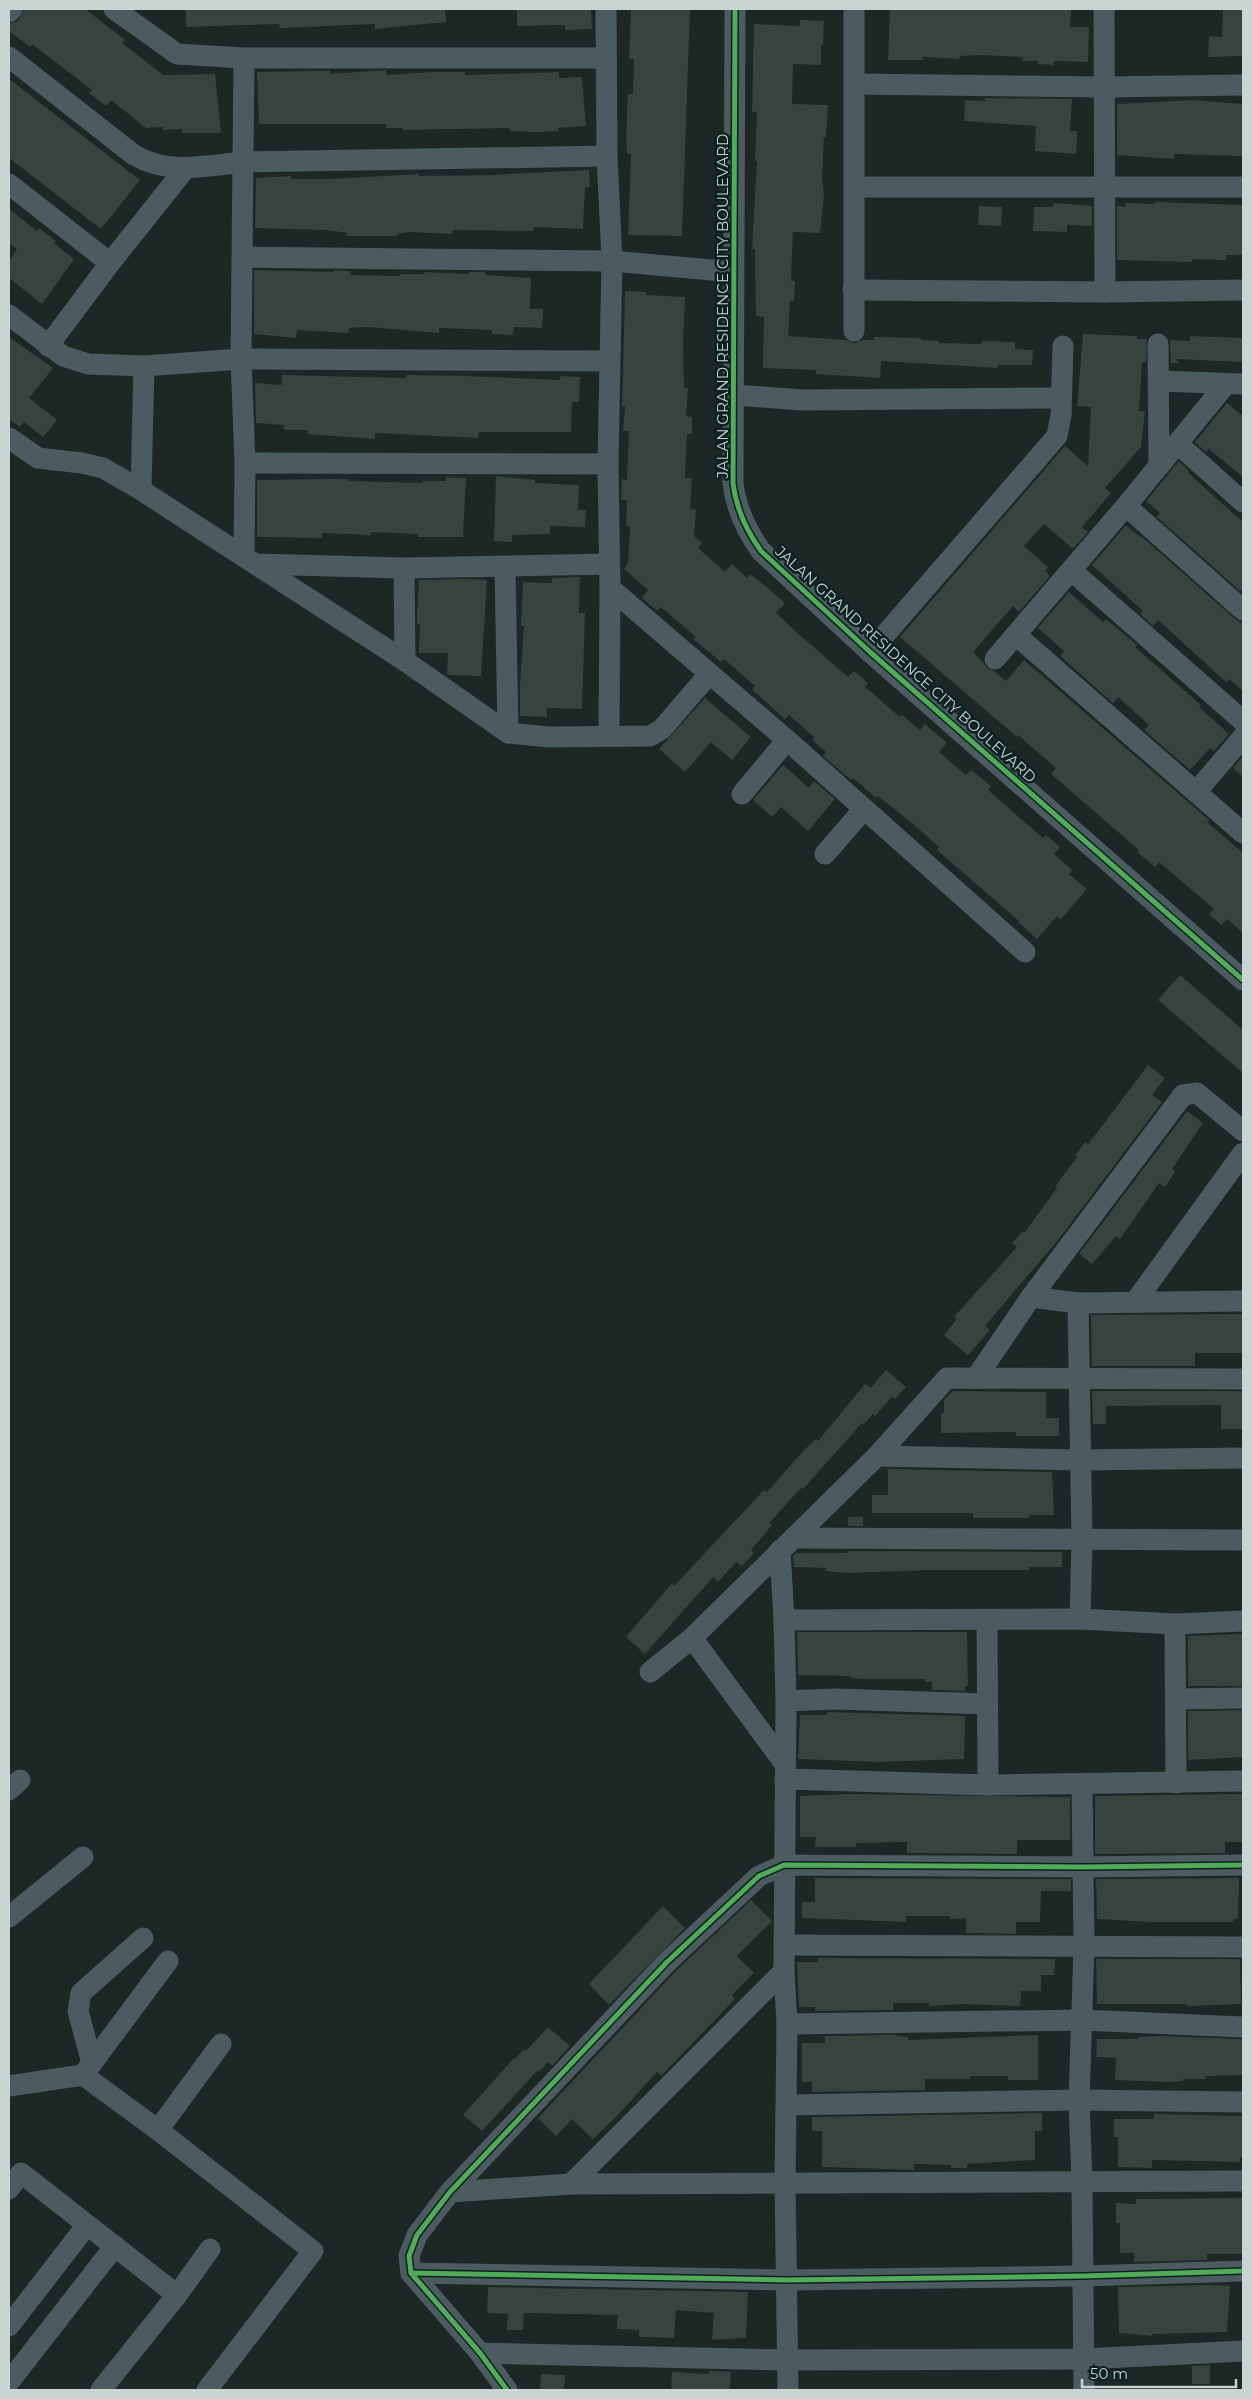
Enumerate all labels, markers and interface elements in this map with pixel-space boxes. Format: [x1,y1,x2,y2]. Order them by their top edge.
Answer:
street label: JALAN GRAND RESIDENCE CITY BOULEVARD [713,134,732,479]
street label: JALAN GRAND RESIDENCE CITY BOULEVARD [771,541,1041,786]
scale bar [1082,2356,1236,2388]
text: 50 m [1090,2364,1128,2383]

